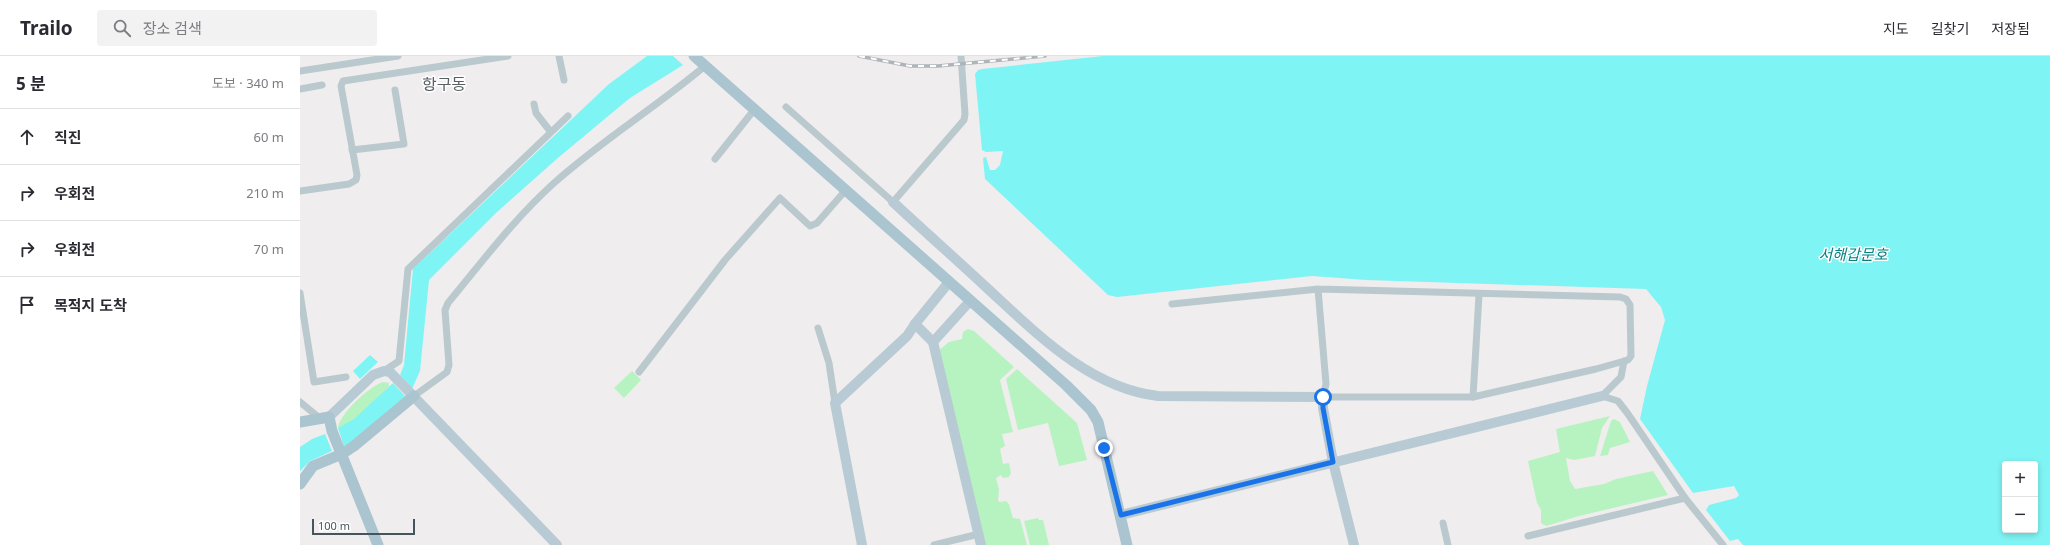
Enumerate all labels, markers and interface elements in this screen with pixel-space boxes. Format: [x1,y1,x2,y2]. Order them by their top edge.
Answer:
search box [97,10,377,46]
text: Trailo [20,15,73,41]
icon: search [111,17,133,39]
text: 장소 검색 [143,18,202,38]
text: 지도 [1883,19,1909,38]
text: 길찾기 [1931,19,1969,38]
text: 저장됨 [1991,19,2030,38]
text: 5 분 [16,72,46,95]
district label: 항구동 [422,73,466,95]
text: 도보 · 340 m [212,74,284,92]
icon: ahead [16,126,38,148]
text: 직진 [54,127,82,147]
text: 60 m [254,128,284,146]
icon: right [16,182,38,204]
text: 우회전 [54,183,95,203]
text: 210 m [246,184,284,202]
icon: right [16,238,38,260]
text: 우회전 [54,239,95,259]
text: 70 m [254,240,284,258]
water label: 서해갑문호 [1818,244,1889,264]
icon: arrive [16,294,38,316]
text: 목적지 도착 [54,295,127,315]
route start [1314,388,1332,406]
route end [1095,439,1113,457]
map controls [2002,461,2038,533]
button: + [2002,461,2038,497]
button: − [2002,497,2038,533]
scale bar [312,517,415,536]
text: 100 m [318,518,350,533]

